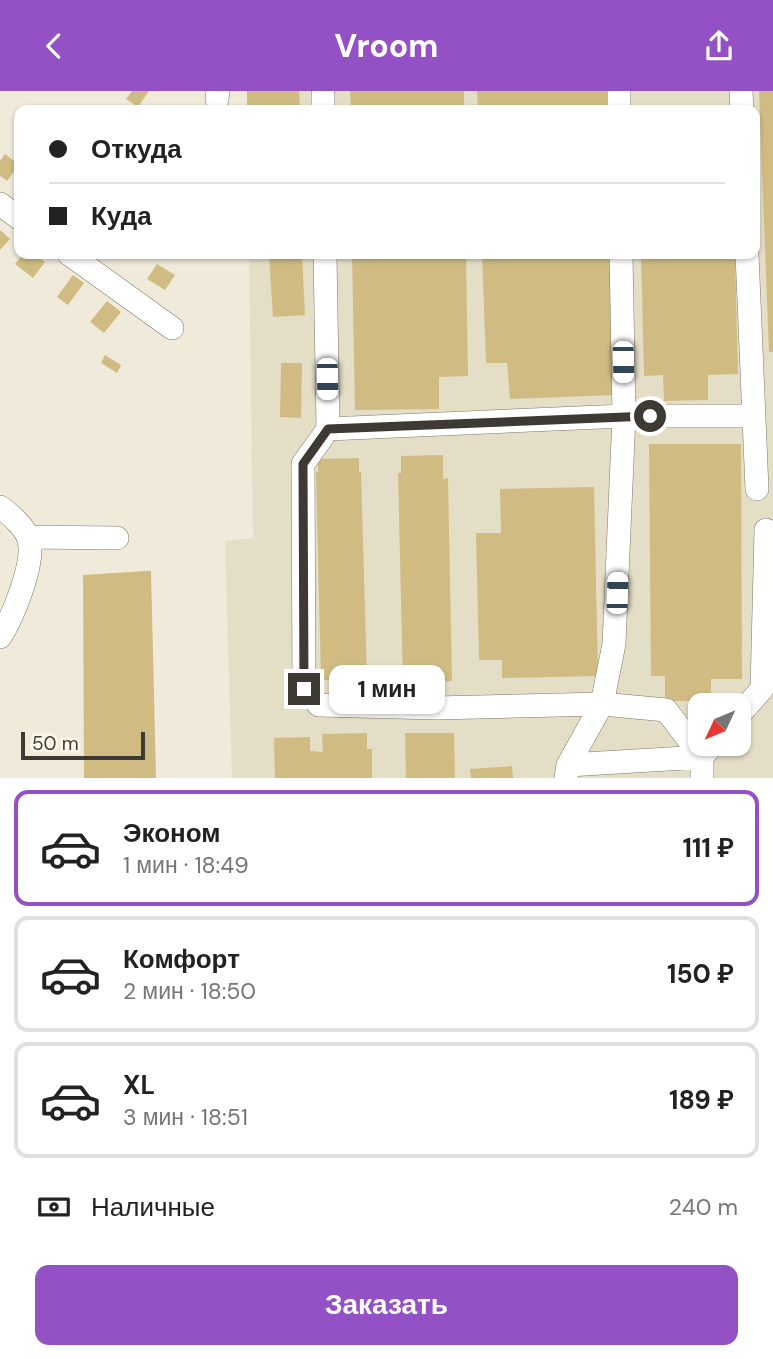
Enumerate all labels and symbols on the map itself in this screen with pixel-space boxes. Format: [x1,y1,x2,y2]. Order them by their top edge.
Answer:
car [613,341,634,383]
car [317,358,338,400]
route start [634,400,666,432]
car [606,572,629,614]
callout: 1 мин [328,665,444,713]
route end [288,673,320,705]
north arrow [688,693,751,756]
scale bar [21,729,145,761]

